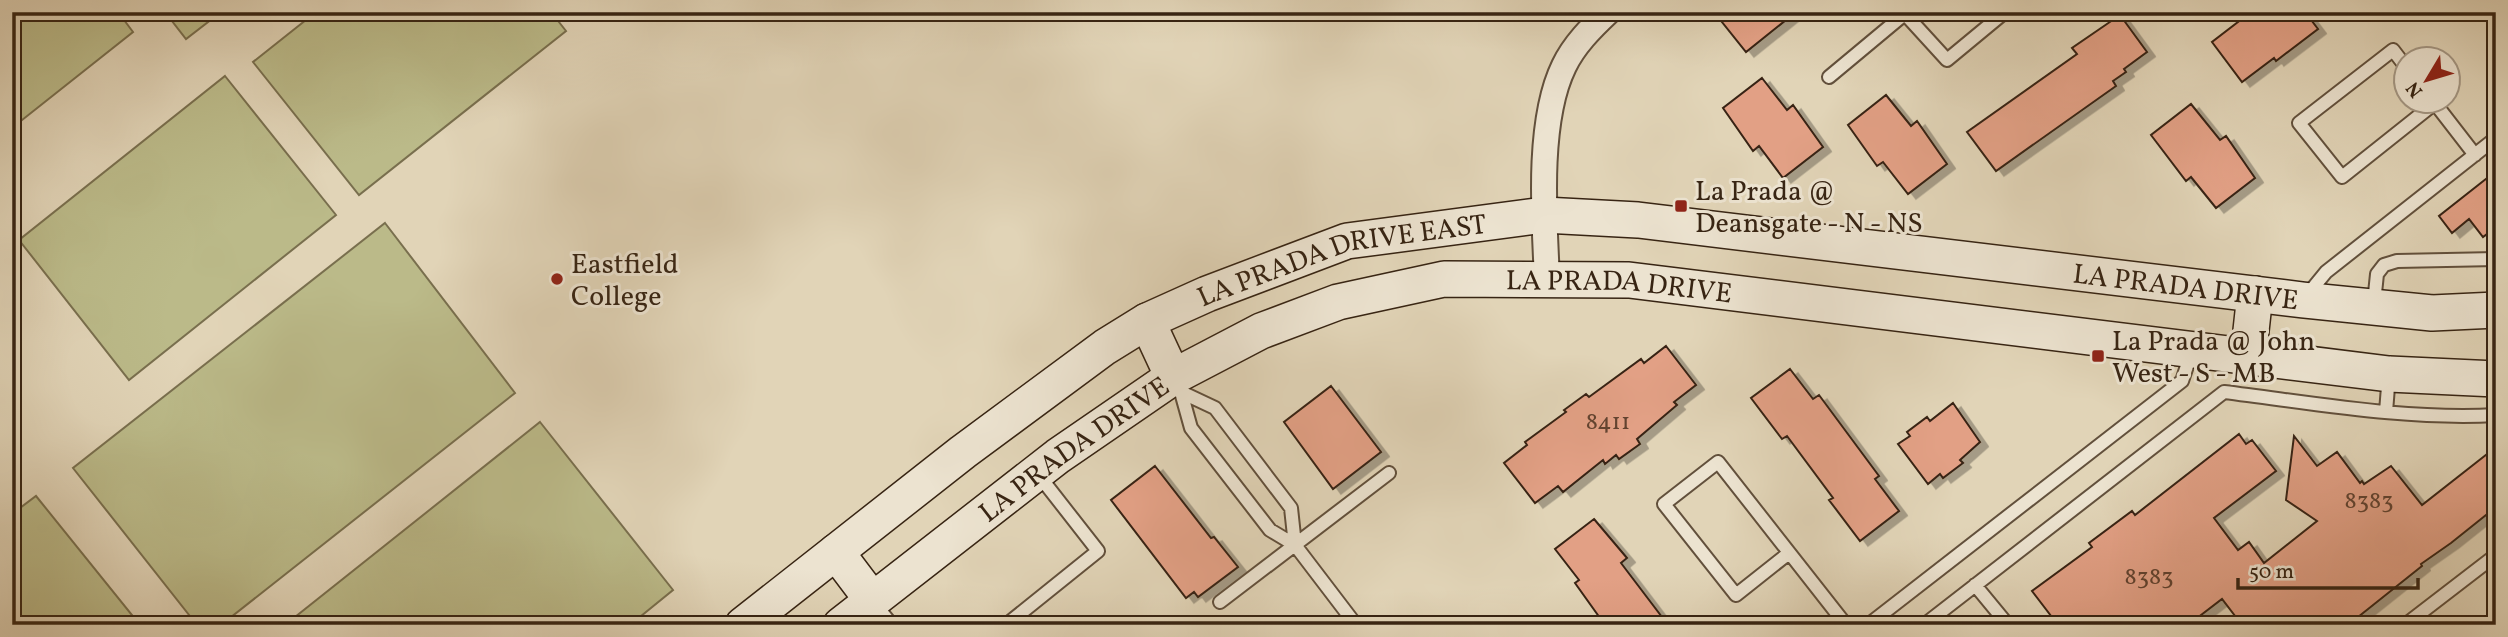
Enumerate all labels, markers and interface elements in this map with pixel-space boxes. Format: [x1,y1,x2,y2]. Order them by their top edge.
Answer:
north arrow [2392,46,2462,116]
text: N [2401,76,2430,103]
place label: La Prada @ Deansgate - N - NS [1695,173,1923,244]
marker: La Prada @ Deansgate - N - NS [1673,198,1689,214]
street label: LA PRADA DRIVE EAST [1191,206,1489,318]
place label: Eastfield College [571,246,679,317]
street label: LA PRADA DRIVE [2071,255,2301,321]
street label: LA PRADA DRIVE [1506,262,1734,315]
marker: Eastfield College [549,271,565,287]
place label: La Prada @ John West - S - MB [2112,323,2315,394]
marker: La Prada @ John West - S - MB [2090,348,2106,364]
street label: LA PRADA DRIVE [971,368,1178,533]
house number: 8411 [1586,406,1630,440]
house number: 8383 [2344,485,2394,519]
scale bar [2238,546,2419,590]
text: 50 m [2249,558,2294,587]
house number: 8383 [2124,561,2174,595]

